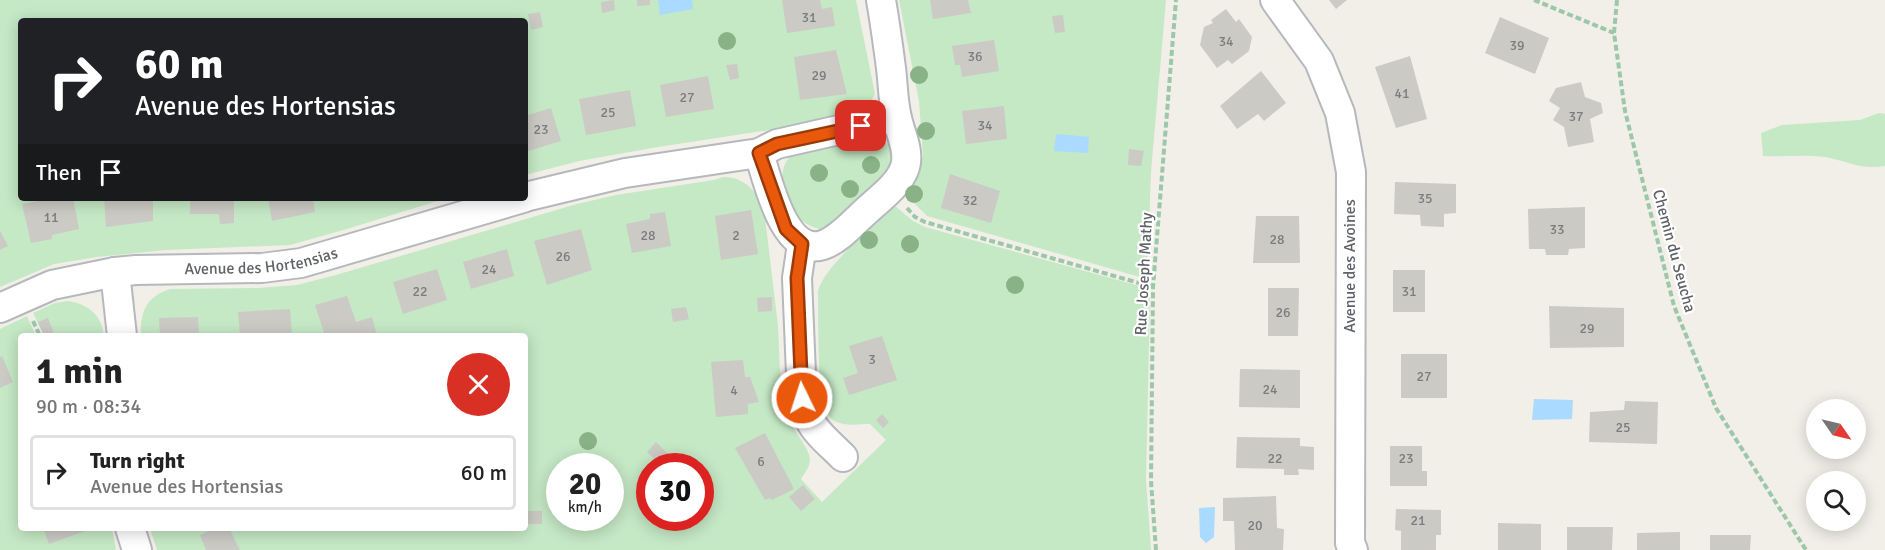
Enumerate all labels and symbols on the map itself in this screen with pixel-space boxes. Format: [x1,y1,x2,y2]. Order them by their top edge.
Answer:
house number: 31 [801,9,817,26]
house number: 34 [1218,33,1234,50]
house number: 39 [1509,37,1525,54]
house number: 36 [967,48,983,65]
house number: 29 [811,67,827,84]
house number: 41 [1394,85,1410,102]
house number: 27 [679,89,695,106]
pin [835,100,886,151]
house number: 25 [600,104,616,121]
house number: 37 [1568,108,1584,125]
house number: 34 [977,117,993,134]
house number: 23 [533,121,549,138]
street label: Chemin du Seucha [1648,187,1700,315]
house number: 35 [1417,190,1433,207]
house number: 32 [962,192,978,209]
street label: Avenue des Avoines [1340,199,1360,333]
house number: 11 [43,209,59,226]
street label: Rue Joseph Mathy [1131,211,1157,336]
house number: 33 [1549,221,1565,238]
house number: 28 [640,227,656,244]
house number: 2 [732,227,740,244]
house number: 28 [1269,231,1285,248]
street label: Avenue des Hortensias [184,243,340,279]
house number: 26 [555,248,571,265]
house number: 24 [481,261,497,278]
house number: 22 [412,283,428,300]
house number: 31 [1401,283,1417,300]
house number: 26 [1275,304,1291,321]
house number: 29 [1579,320,1595,337]
house number: 3 [868,351,876,368]
position arrow [770,366,834,430]
house number: 27 [1416,368,1432,385]
house number: 24 [1262,381,1278,398]
house number: 4 [730,382,738,399]
north arrow [1806,399,1866,459]
house number: 25 [1615,419,1631,436]
house number: 22 [1267,450,1283,467]
house number: 23 [1398,450,1414,467]
speed limit sign: 30 [636,453,714,531]
house number: 6 [757,453,765,470]
house number: 21 [1410,512,1426,529]
house number: 20 [1247,517,1263,534]

